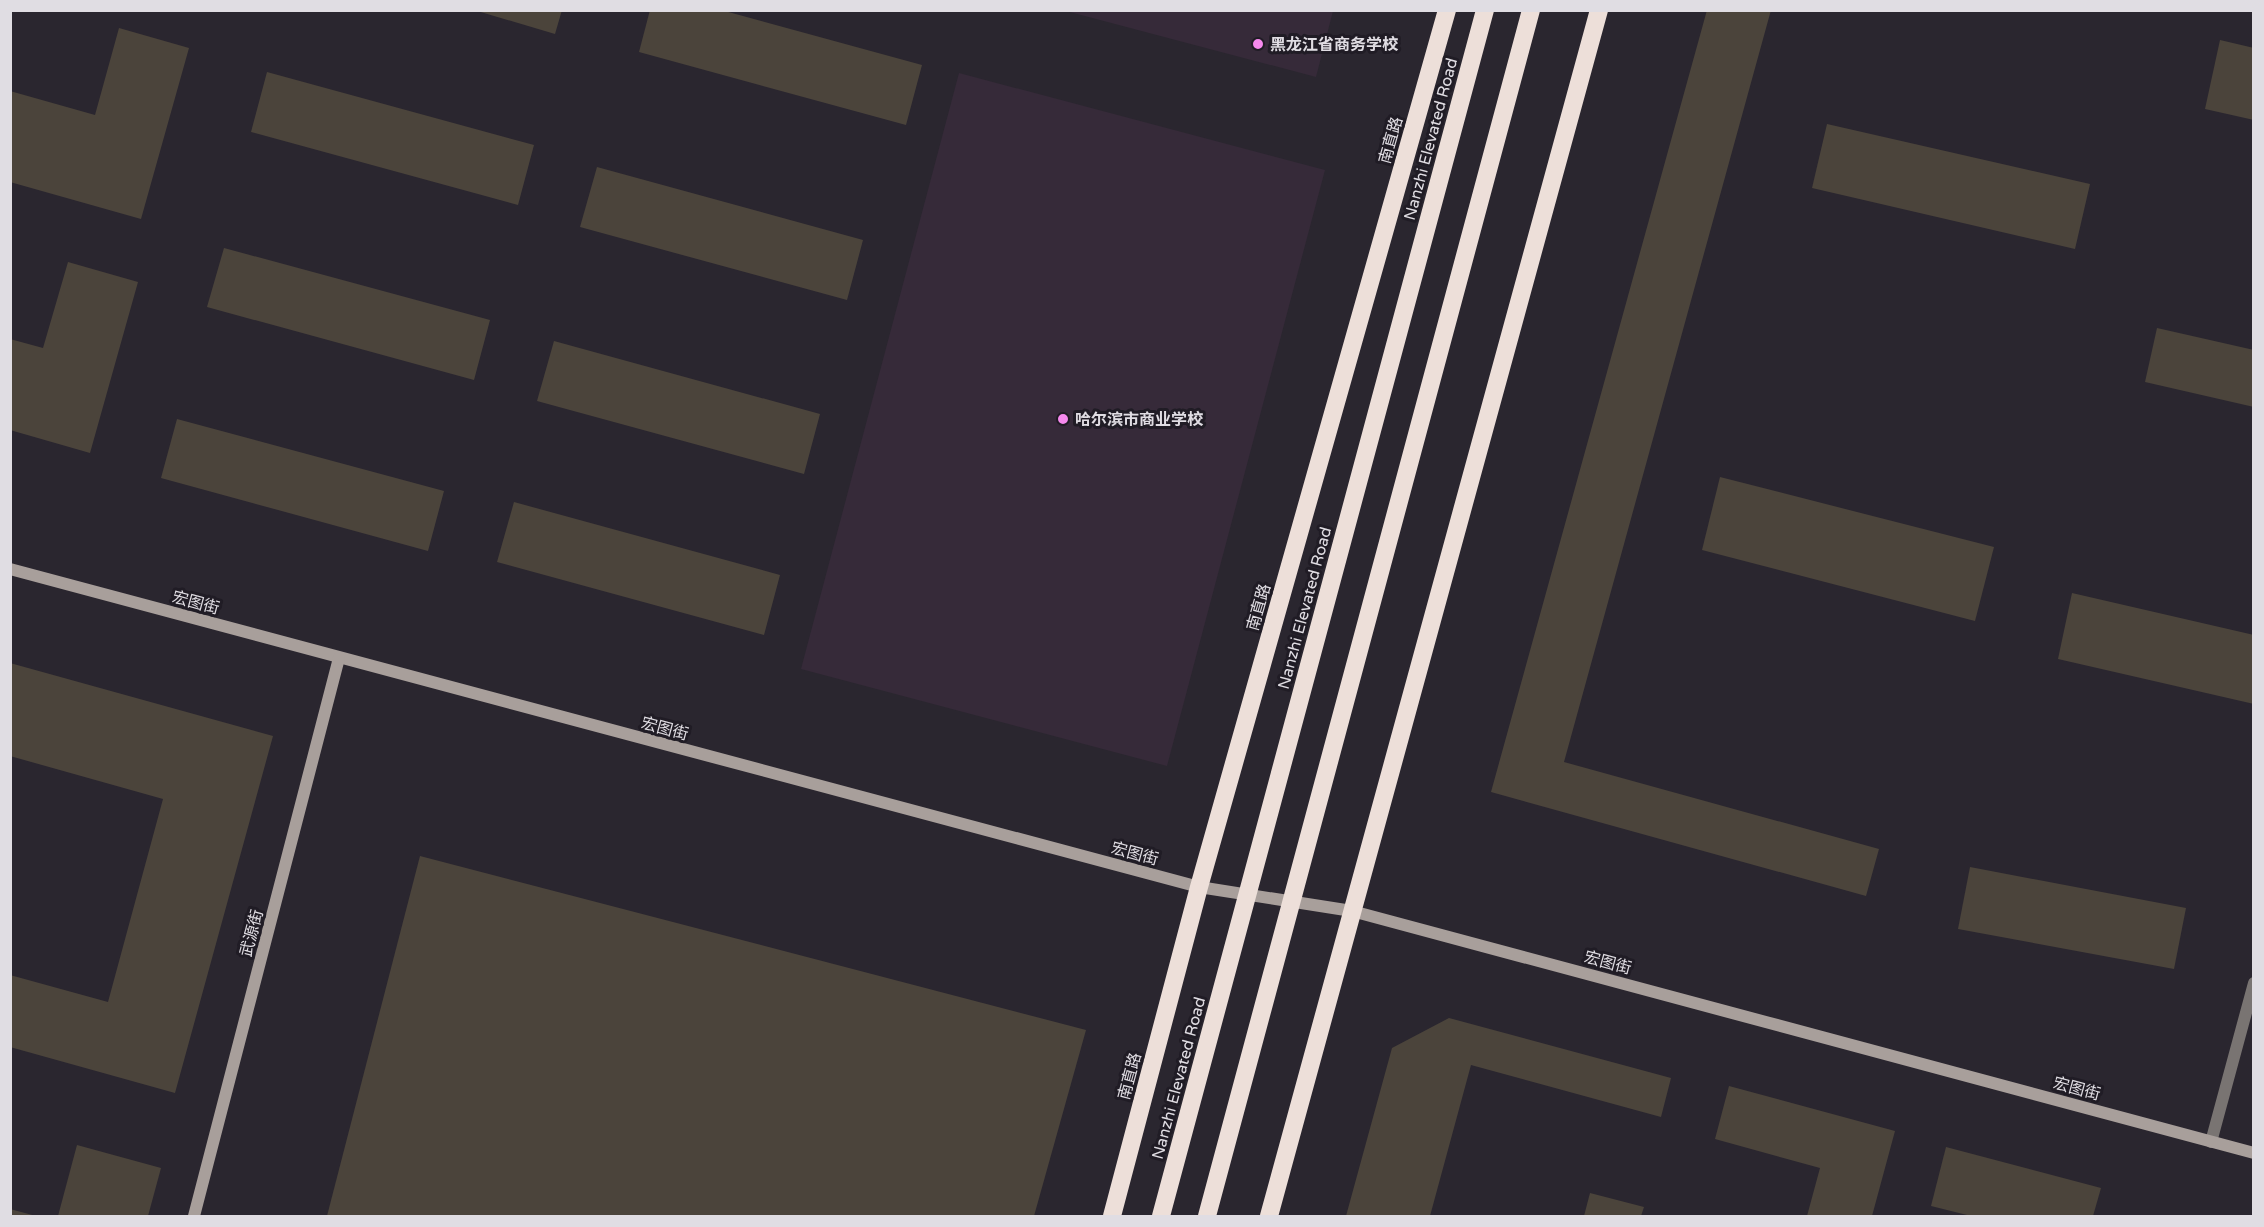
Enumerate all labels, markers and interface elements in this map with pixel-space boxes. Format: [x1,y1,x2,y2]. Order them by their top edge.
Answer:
place label: 黑龙江省商务学校 [1270,35,1399,55]
marker: 黑龙江省商务学校 [1251,37,1265,51]
street label: Nanzhi Elevated Road [1400,56,1462,223]
street label: 南直路 [1375,114,1407,166]
place label: 哈尔滨市商业学校 [1075,410,1204,430]
marker: 哈尔滨市商业学校 [1056,412,1070,426]
street label: Nanzhi Elevated Road [1274,525,1336,692]
street label: 南直路 [1243,581,1275,633]
street label: 宏图街 [170,587,222,619]
street label: 宏图街 [639,713,691,745]
street label: 宏图街 [1109,838,1161,870]
street label: 武源街 [236,907,268,959]
street label: 宏图街 [1582,947,1634,979]
street label: Nanzhi Elevated Road [1148,995,1210,1162]
street label: 南直路 [1114,1050,1146,1102]
street label: 宏图街 [2051,1073,2103,1105]

